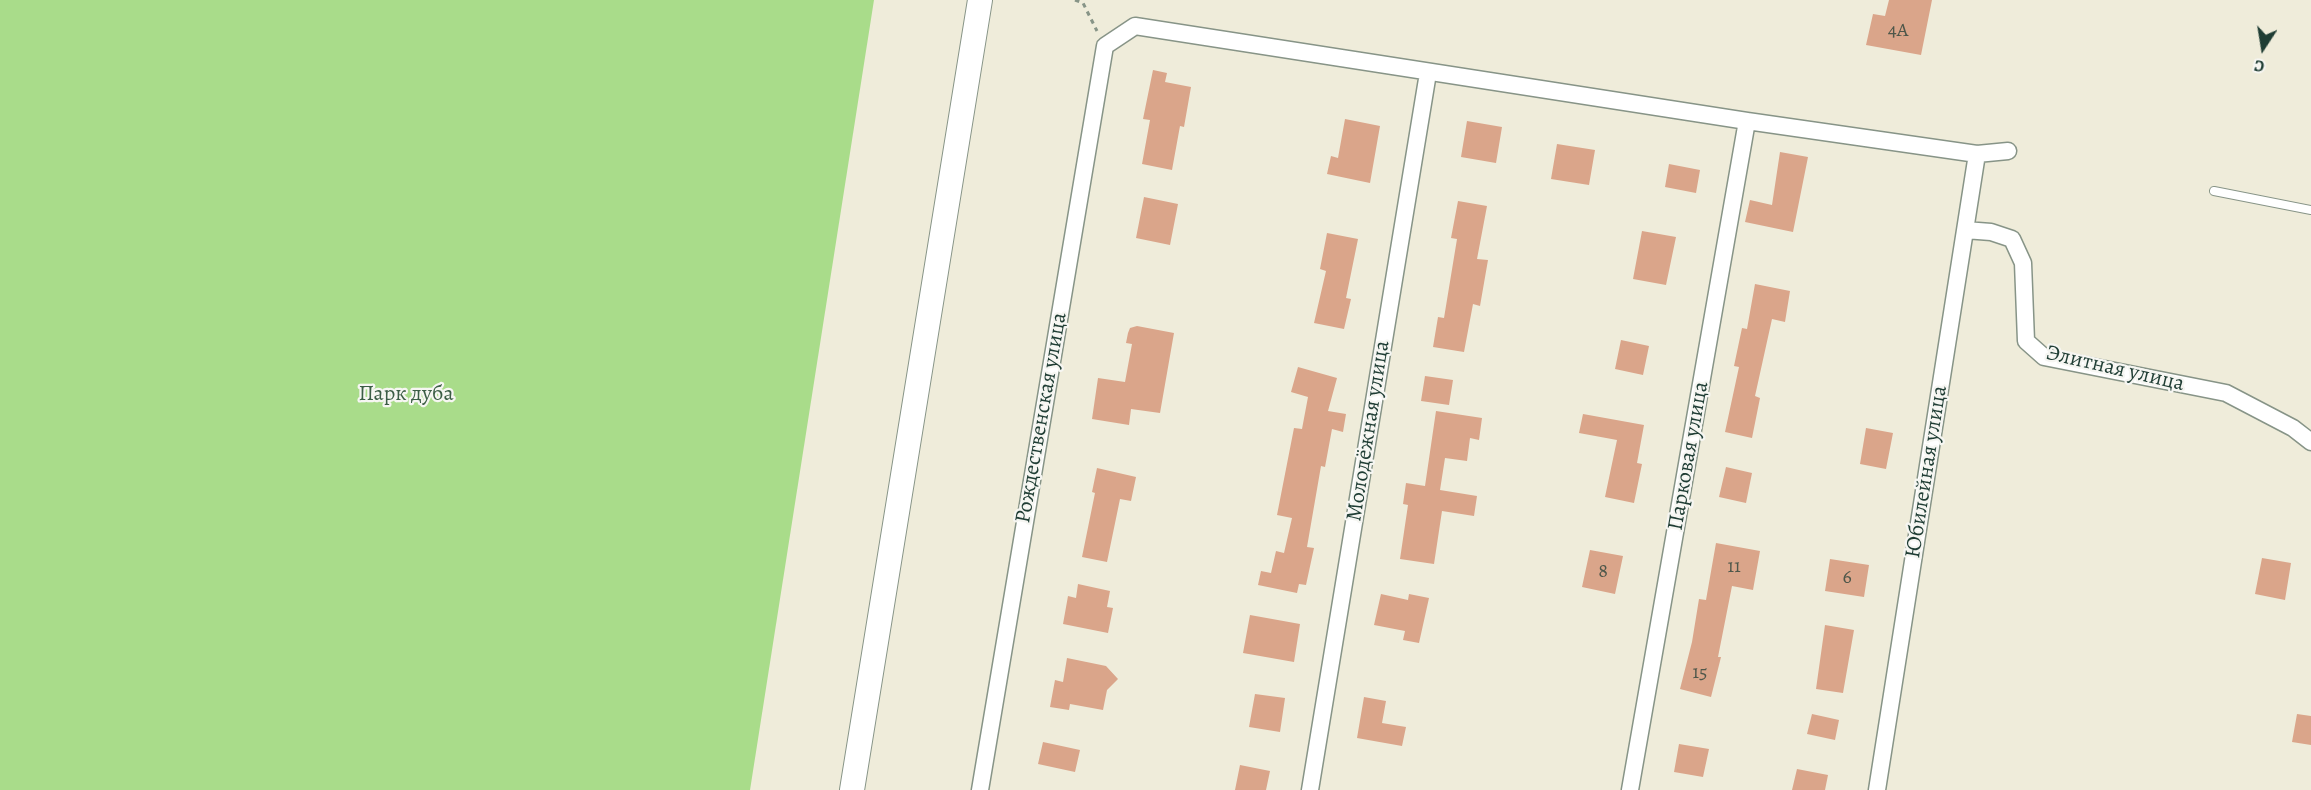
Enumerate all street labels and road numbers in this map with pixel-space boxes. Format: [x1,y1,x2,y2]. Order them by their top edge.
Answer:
street label: Рождественская улица [1010,311,1074,525]
street label: Молодёжная улица [1342,339,1396,523]
street label: Элитная улица [2043,340,2187,398]
street label: Парковая улица [1663,379,1715,533]
street label: Юбилейная улица [1900,384,1954,560]

